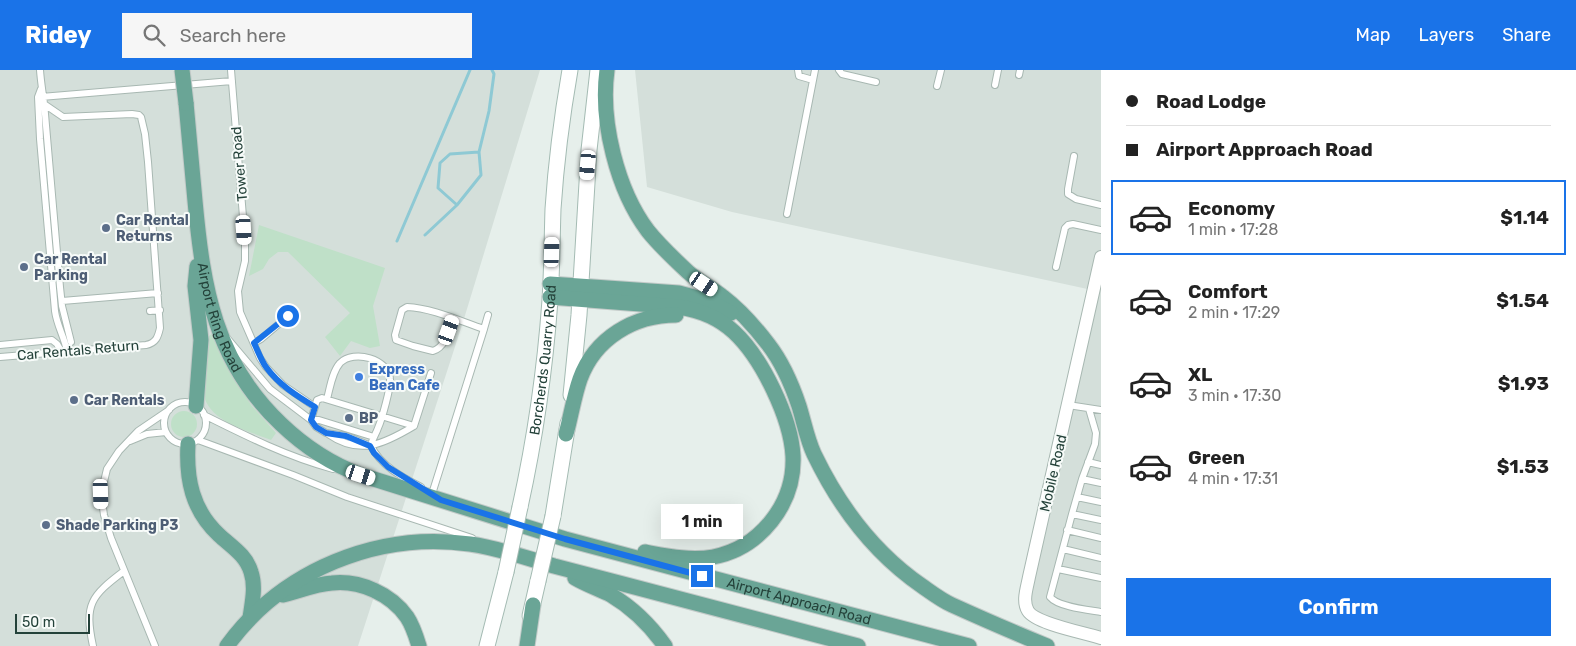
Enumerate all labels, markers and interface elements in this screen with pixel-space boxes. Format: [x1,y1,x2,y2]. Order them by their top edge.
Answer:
search box [122,13,472,58]
text: Ridey [25,21,92,49]
icon: search [140,21,168,49]
text: Search here [180,24,286,47]
text: Map [1356,24,1391,46]
text: Layers [1419,24,1474,46]
text: Share [1502,24,1551,46]
text: Road Lodge [1156,90,1266,113]
street label: Tower Road [228,126,251,202]
text: Airport Approach Road [1156,138,1373,161]
car [579,149,596,181]
icon: car [1128,195,1173,240]
text: Economy [1188,197,1275,220]
text: $1.14 [1500,206,1549,229]
place label: Car Rental Returns [116,212,189,245]
car [235,215,252,245]
text: 1 min · 17:28 [1188,220,1278,239]
marker: Car Rental Returns [100,222,112,234]
car [543,237,560,267]
place label: Car Rental Parking [34,251,107,284]
marker: Car Rental Parking [18,261,30,273]
street label: Airport Ring Road [193,261,245,376]
car [687,269,720,299]
icon: car [1128,278,1173,323]
text: Comfort [1188,280,1268,303]
street label: Borcherds Quarry Road [526,284,560,436]
text: $1.54 [1496,289,1549,312]
text: 2 min · 17:29 [1188,303,1280,322]
route start [277,305,299,327]
car [436,313,461,347]
street label: Car Rentals Return [16,337,140,364]
place label: Express Bean Cafe [369,361,440,394]
icon: car [1128,361,1173,406]
text: XL [1188,363,1212,386]
marker: Express Bean Cafe [353,371,365,383]
text: $1.93 [1498,372,1549,395]
text: 3 min · 17:30 [1188,386,1281,405]
place label: Car Rentals [84,392,165,409]
marker: Car Rentals [68,394,80,406]
place label: BP [359,410,379,427]
marker: BP [343,412,355,424]
street label: Mobile Road [1036,433,1071,513]
icon: car [1128,444,1173,489]
text: Green [1188,446,1245,469]
text: $1.53 [1497,455,1549,478]
car [344,463,377,487]
text: 4 min · 17:31 [1188,469,1278,488]
car [92,479,109,509]
callout: 1 min [661,504,743,538]
text: 1 min [682,512,722,531]
place label: Shade Parking P3 [56,517,178,534]
marker: Shade Parking P3 [40,519,52,531]
route end [691,565,713,587]
street label: Airport Approach Road [725,574,873,629]
button: Confirm [1126,578,1551,636]
scale bar [15,611,90,634]
text: 50 m [22,614,55,631]

